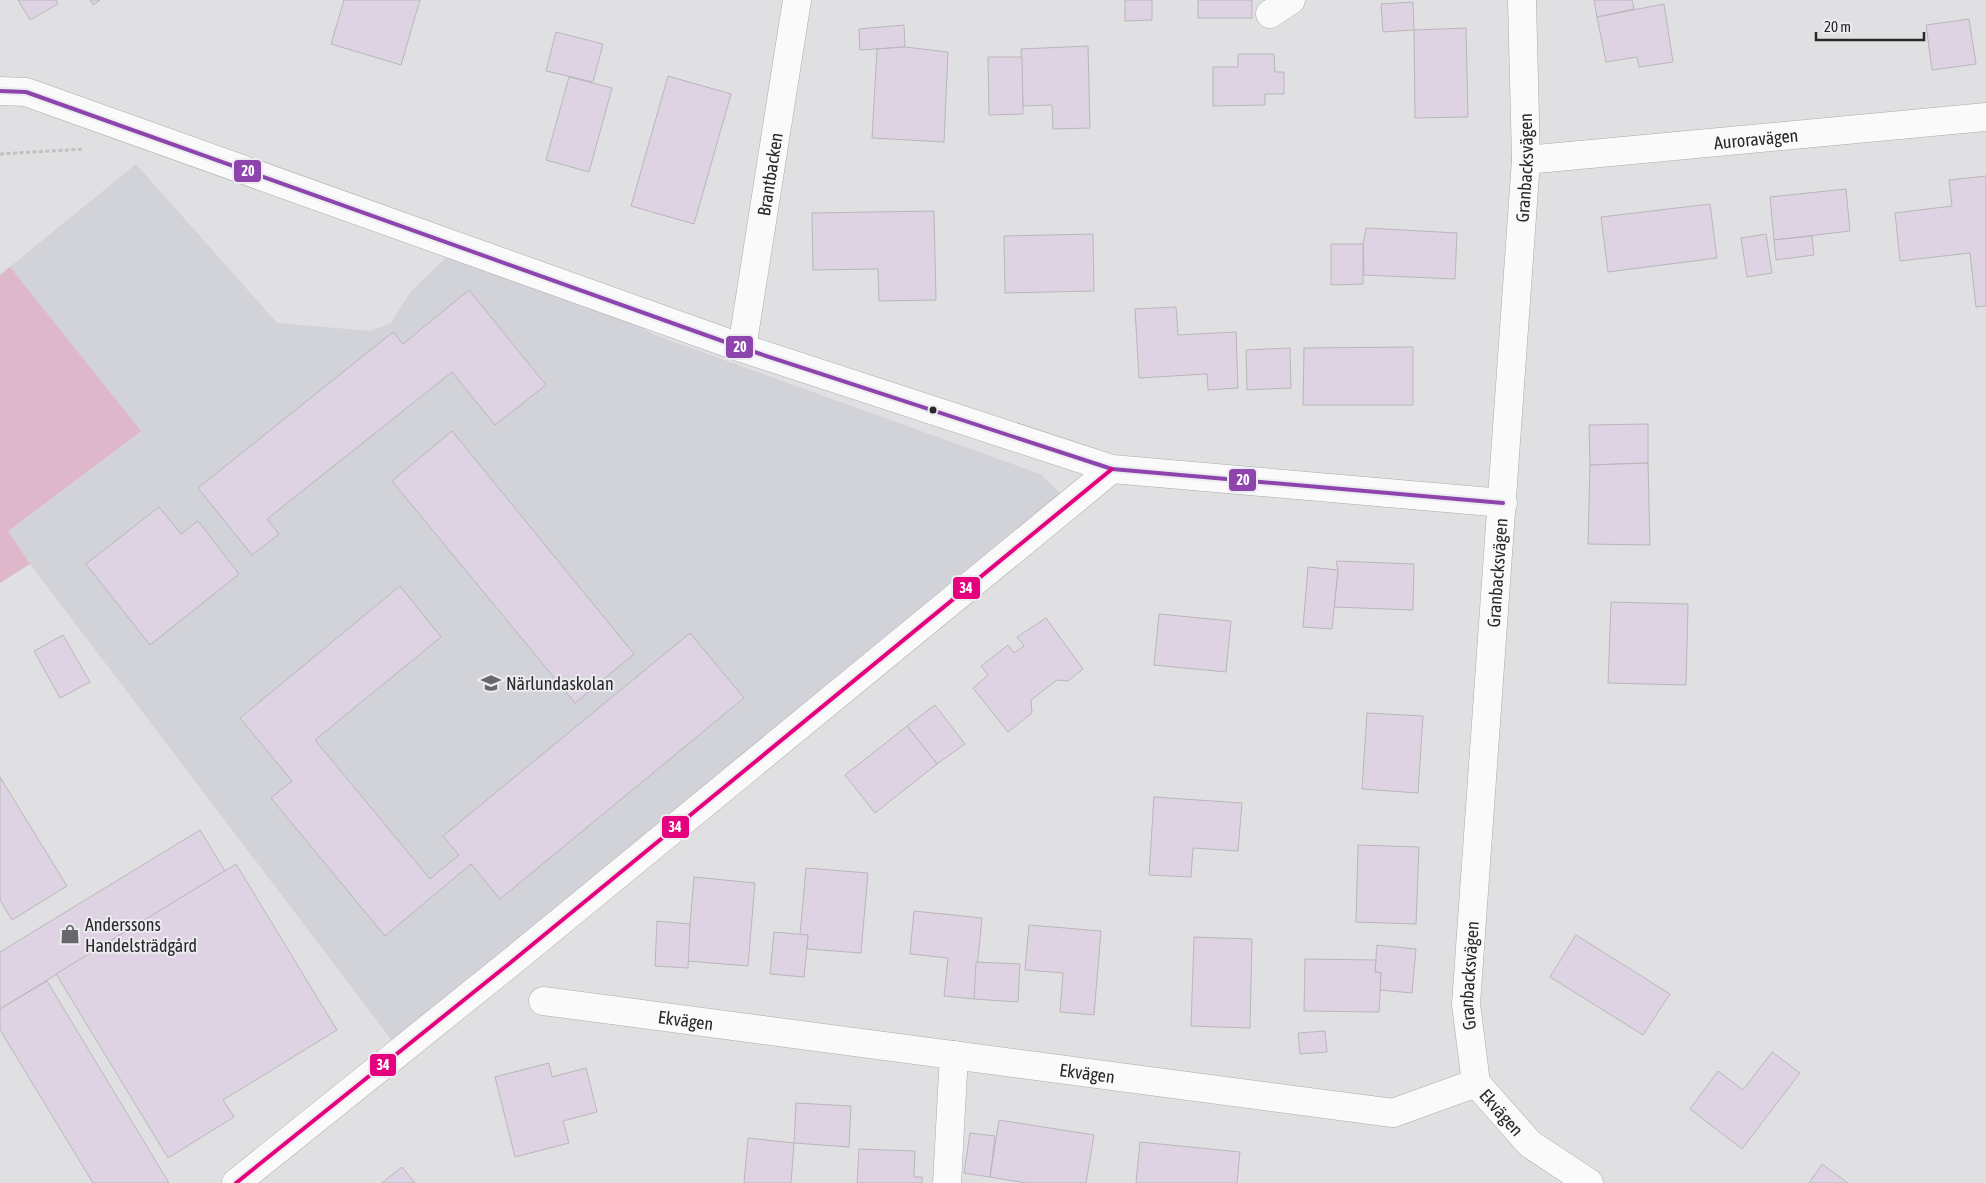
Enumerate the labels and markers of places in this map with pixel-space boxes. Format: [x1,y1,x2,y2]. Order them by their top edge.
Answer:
unlabelled marker [928,405,938,415]
school or university icon: Närlundaskolan [480,672,502,694]
place label: Närlundaskolan [506,673,614,694]
place label: Anderssons Handelsträdgård [85,914,197,956]
shop icon: Anderssons Handelsträdgård [59,923,81,945]

